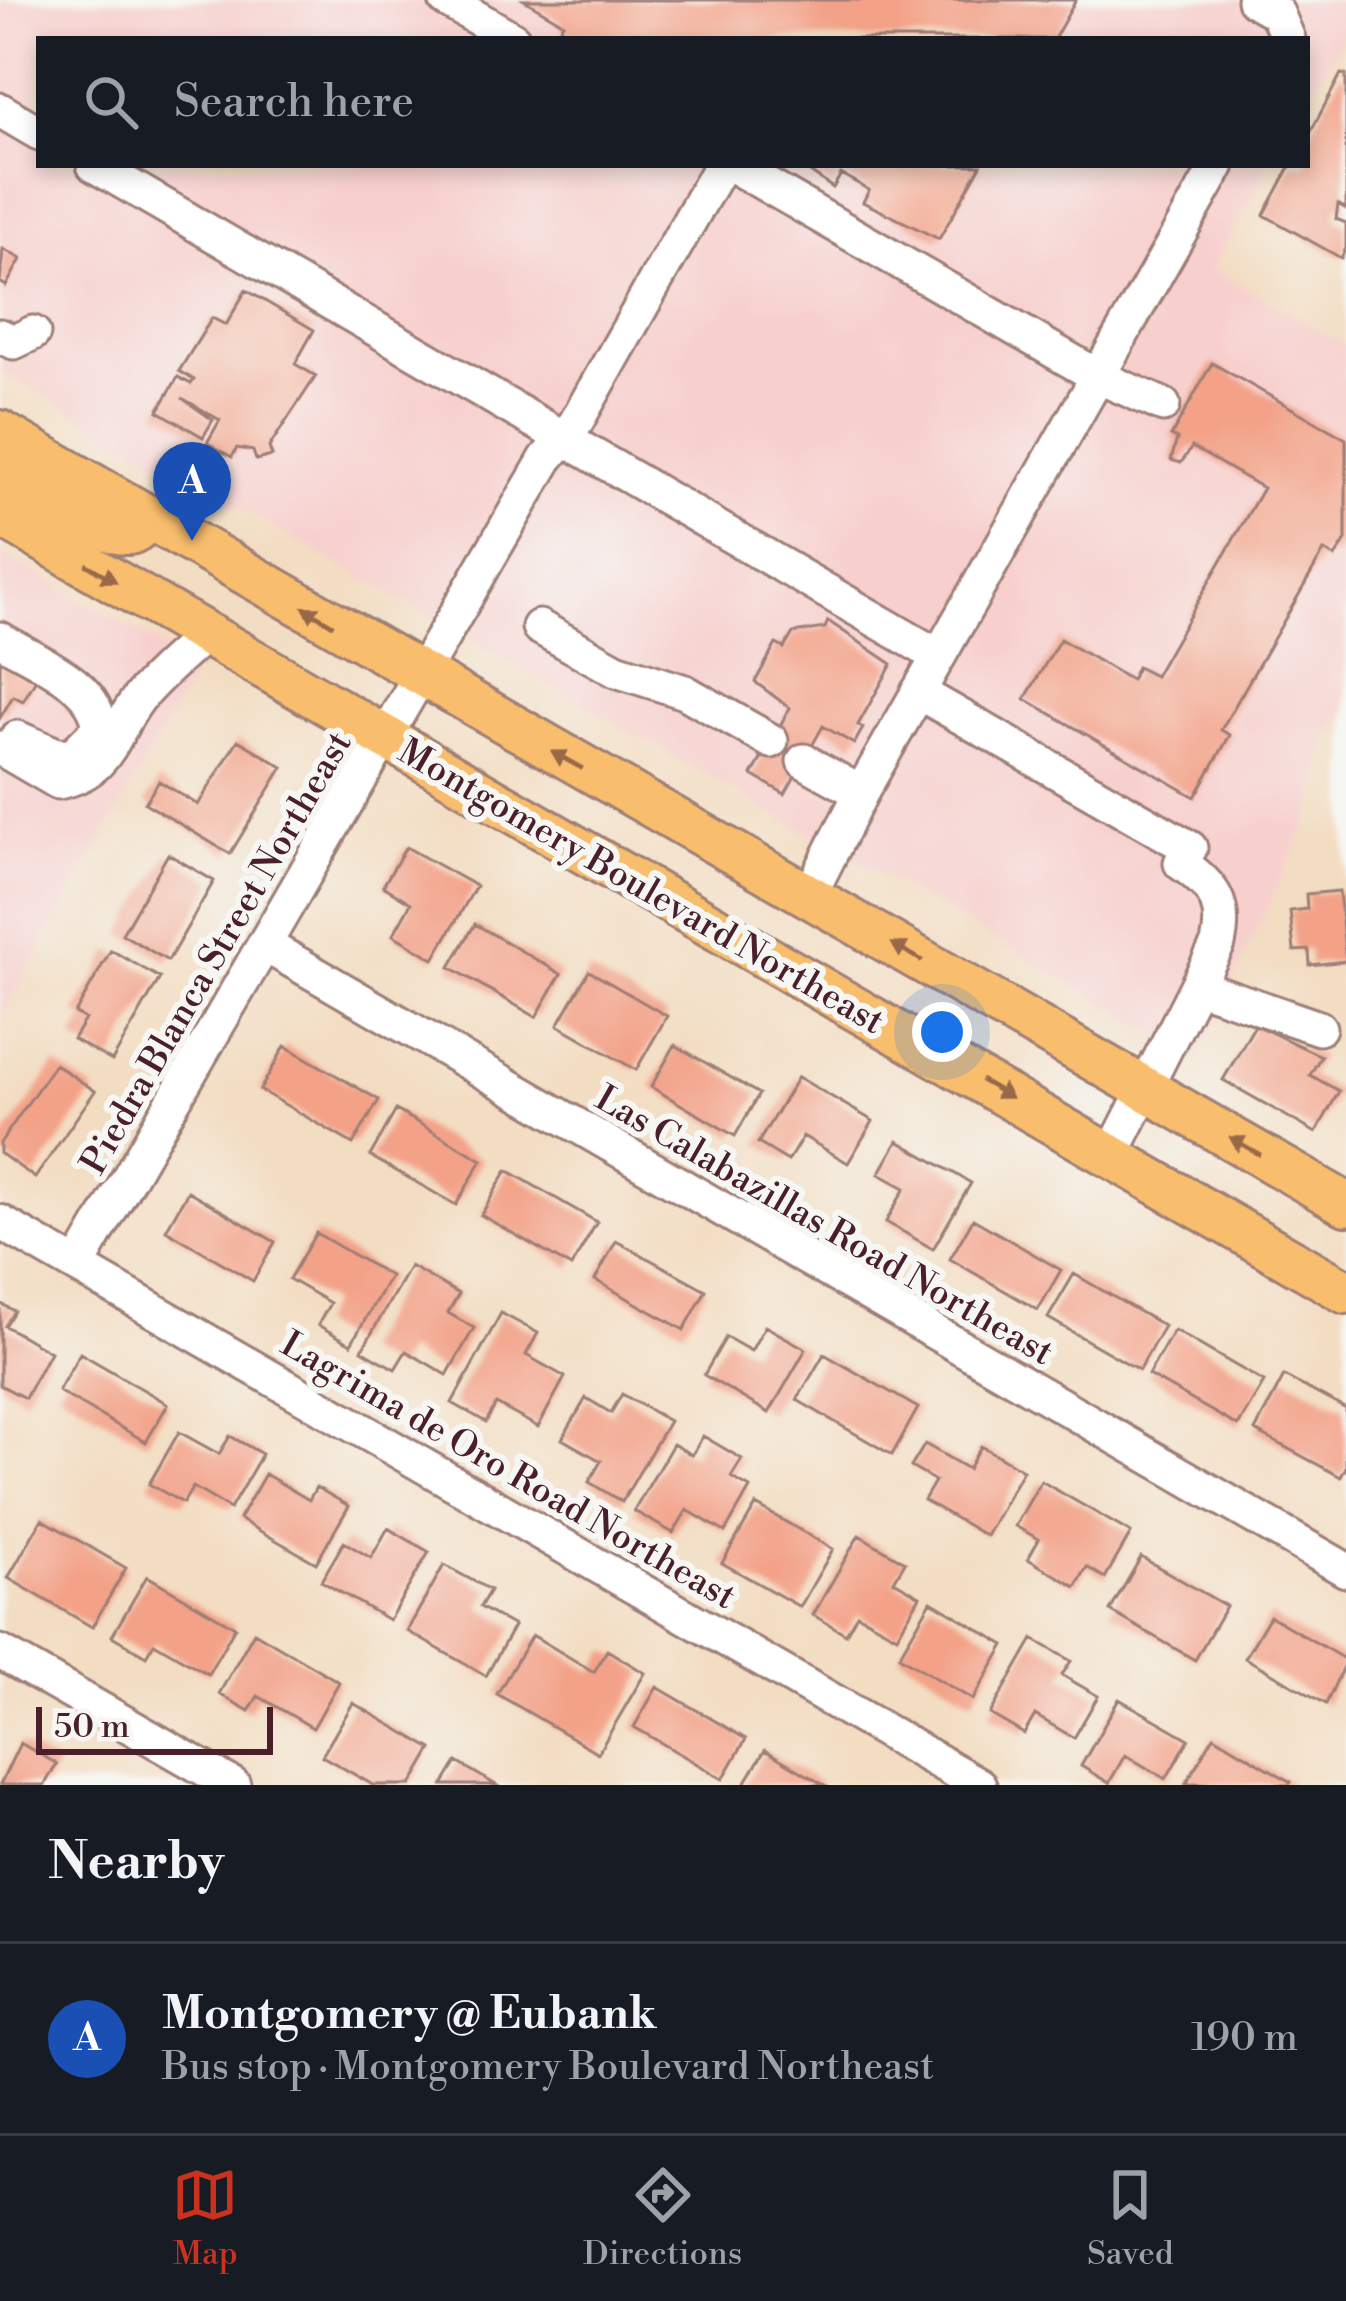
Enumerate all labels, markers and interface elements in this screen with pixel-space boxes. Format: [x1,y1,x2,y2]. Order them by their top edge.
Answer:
search box [36,36,1310,168]
icon: search [78,69,144,135]
text: Search here [174,74,414,131]
pin: A [153,442,231,541]
one-way arrow [85,562,118,583]
one-way arrow [301,607,335,628]
street label: Piedra Blanca Street Northeast [72,724,363,1183]
street label: Montgomery Boulevard Northeast [390,729,892,1045]
one-way arrow [550,750,584,771]
one-way arrow [890,942,923,963]
your location [912,1002,972,1062]
street label: Las Calabazillas Road Northeast [587,1076,1061,1376]
one-way arrow [979,1078,1013,1099]
one-way arrow [1228,1136,1261,1157]
street label: Lagrima de Oro Road Northeast [272,1322,743,1620]
scale bar [36,1701,273,1754]
text: 50 m [54,1707,130,1748]
text: Nearby [48,1831,224,1895]
text: Montgomery @ Eubank [162,1986,657,2043]
text: A [73,2014,101,2063]
text: 190 m [1191,2014,1298,2063]
text: Bus stop · Montgomery Boulevard Northeast [162,2043,934,2092]
tab: Map [172,2162,238,2275]
tab: Directions [583,2162,742,2275]
tab: Saved [1087,2162,1174,2275]

